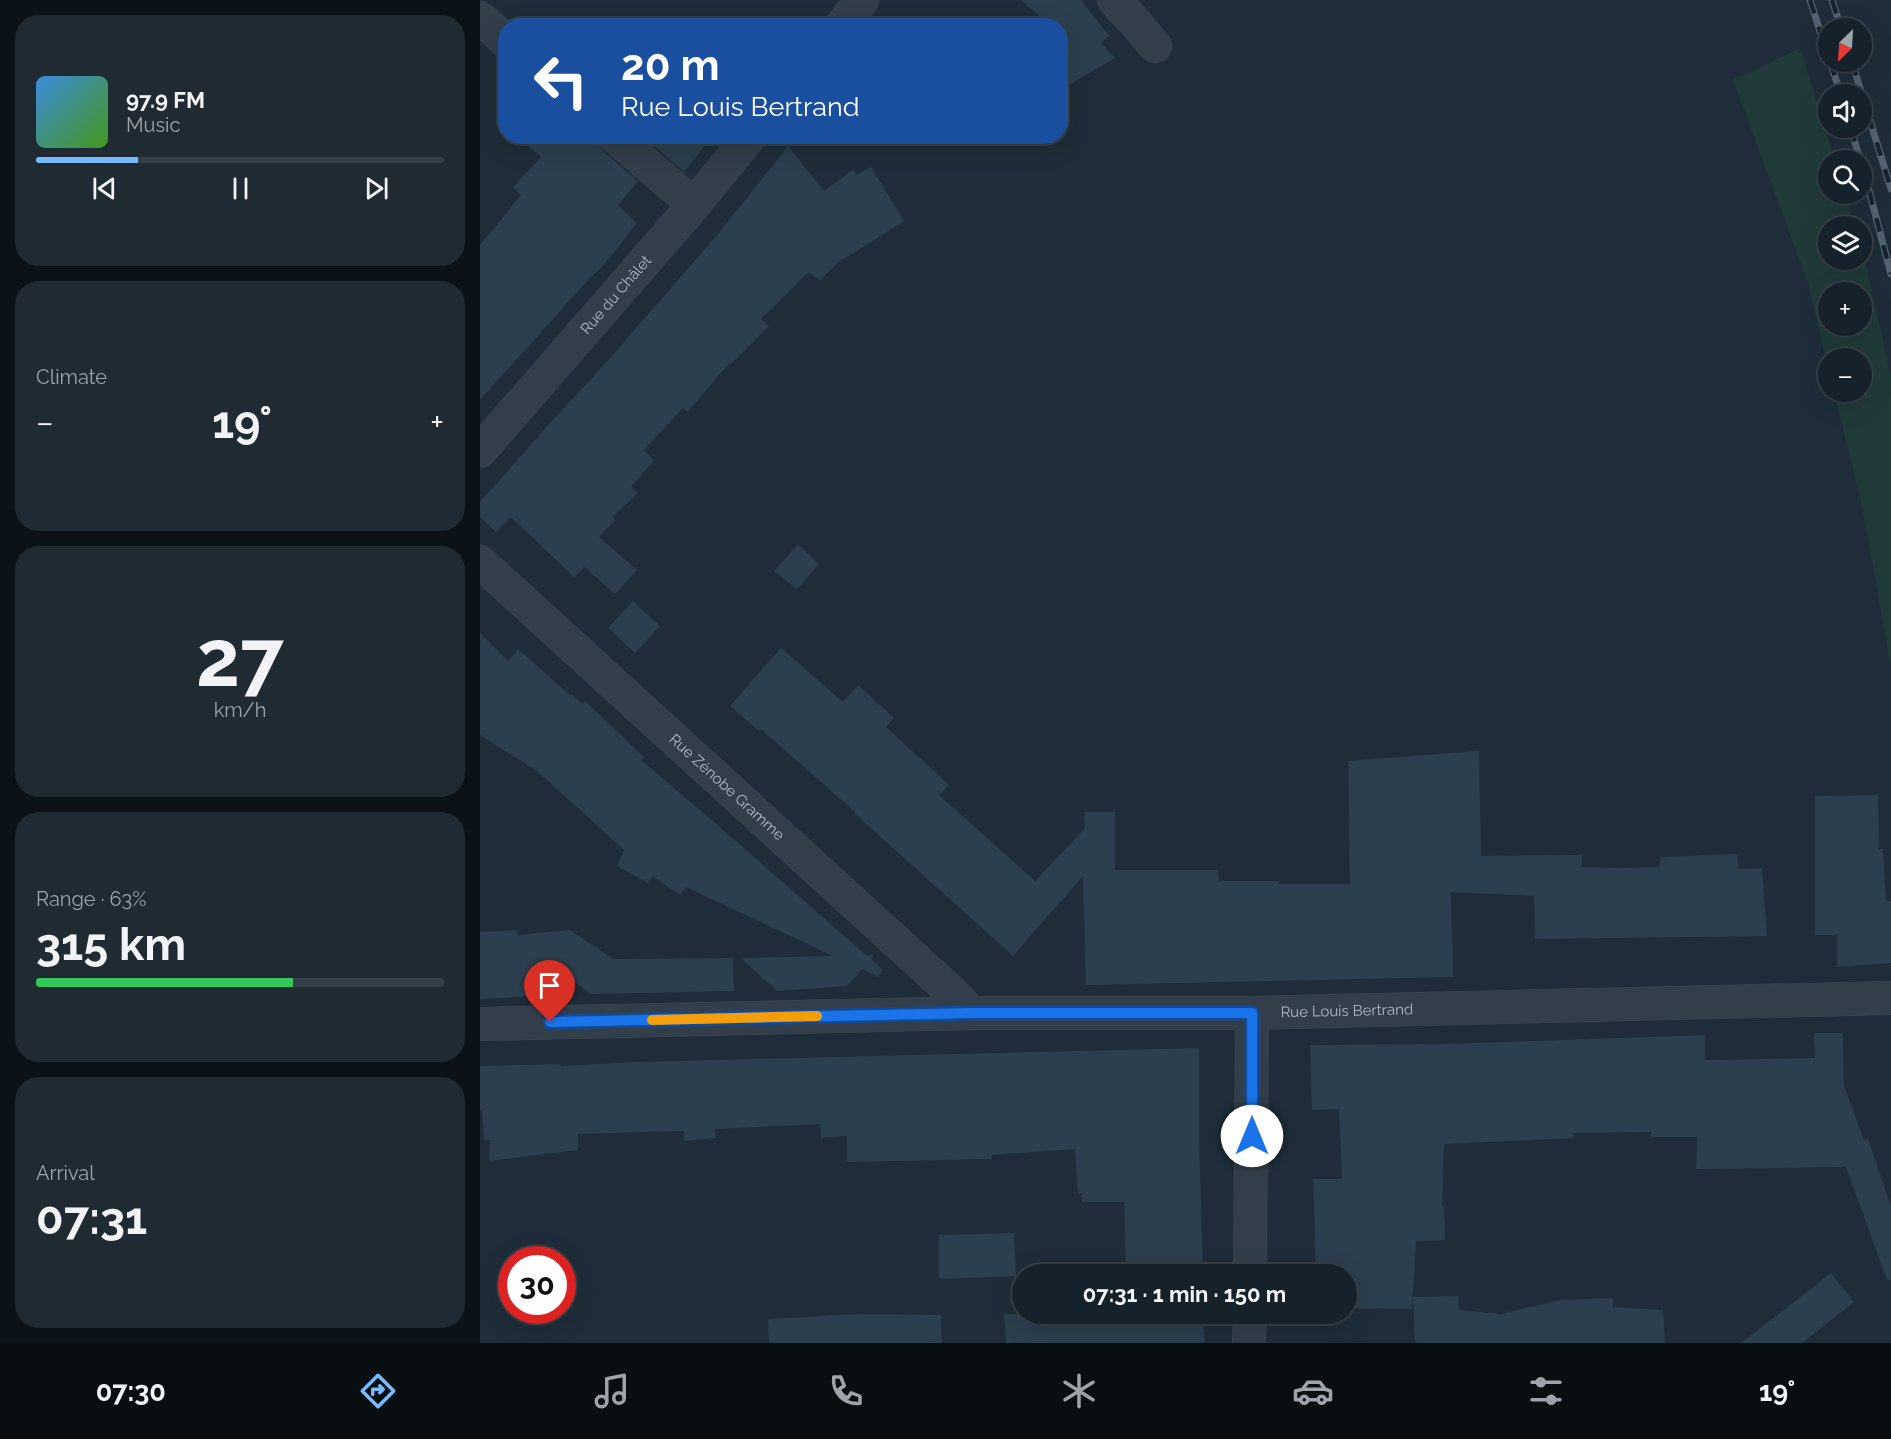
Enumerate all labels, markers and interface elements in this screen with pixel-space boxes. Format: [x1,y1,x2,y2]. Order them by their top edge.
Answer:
north arrow [1818,18,1872,72]
map controls [1818,18,1872,402]
text: 20 m [621,41,720,90]
icon: left [522,42,600,120]
button: sound [1818,84,1872,138]
text: 97.9 FM [126,87,205,113]
text: Rue Louis Bertrand [621,91,860,122]
text: Music [126,113,180,137]
button: search [1818,150,1872,204]
icon: previous [88,172,121,205]
icon: pause [224,172,257,205]
icon: next [360,172,393,205]
button: layers [1818,216,1872,270]
street label: Rue du Châlet [577,252,655,338]
button: + [1818,282,1872,336]
button: − [1818,348,1872,402]
text: Climate [36,365,107,389]
text: 19° [212,396,272,449]
text: − [36,403,54,442]
text: + [430,403,444,442]
text: 27 [196,613,284,704]
text: km/h [214,698,266,722]
street label: Rue Zénobe Gramme [666,730,788,844]
text: Range · 63% [36,887,147,911]
text: 315 km [36,918,186,971]
pin [524,960,575,1022]
icon: arrive [533,969,566,1002]
street label: Rue Louis Bertrand [1280,1000,1413,1021]
position arrow [1220,1104,1284,1168]
text: Arrival [36,1161,95,1185]
text: 07:31 [36,1192,147,1245]
speed limit sign: 30 [498,1246,576,1324]
text: 07:31 · 1 min · 150 m [1083,1281,1286,1307]
icon: directions [357,1370,399,1412]
icon: music [591,1370,633,1412]
icon: phone [825,1370,867,1412]
icon: climate [1058,1370,1100,1412]
icon: car [1292,1370,1334,1412]
icon: filters [1525,1370,1567,1412]
text: 07:30 [96,1376,166,1407]
text: 19° [1759,1376,1795,1407]

